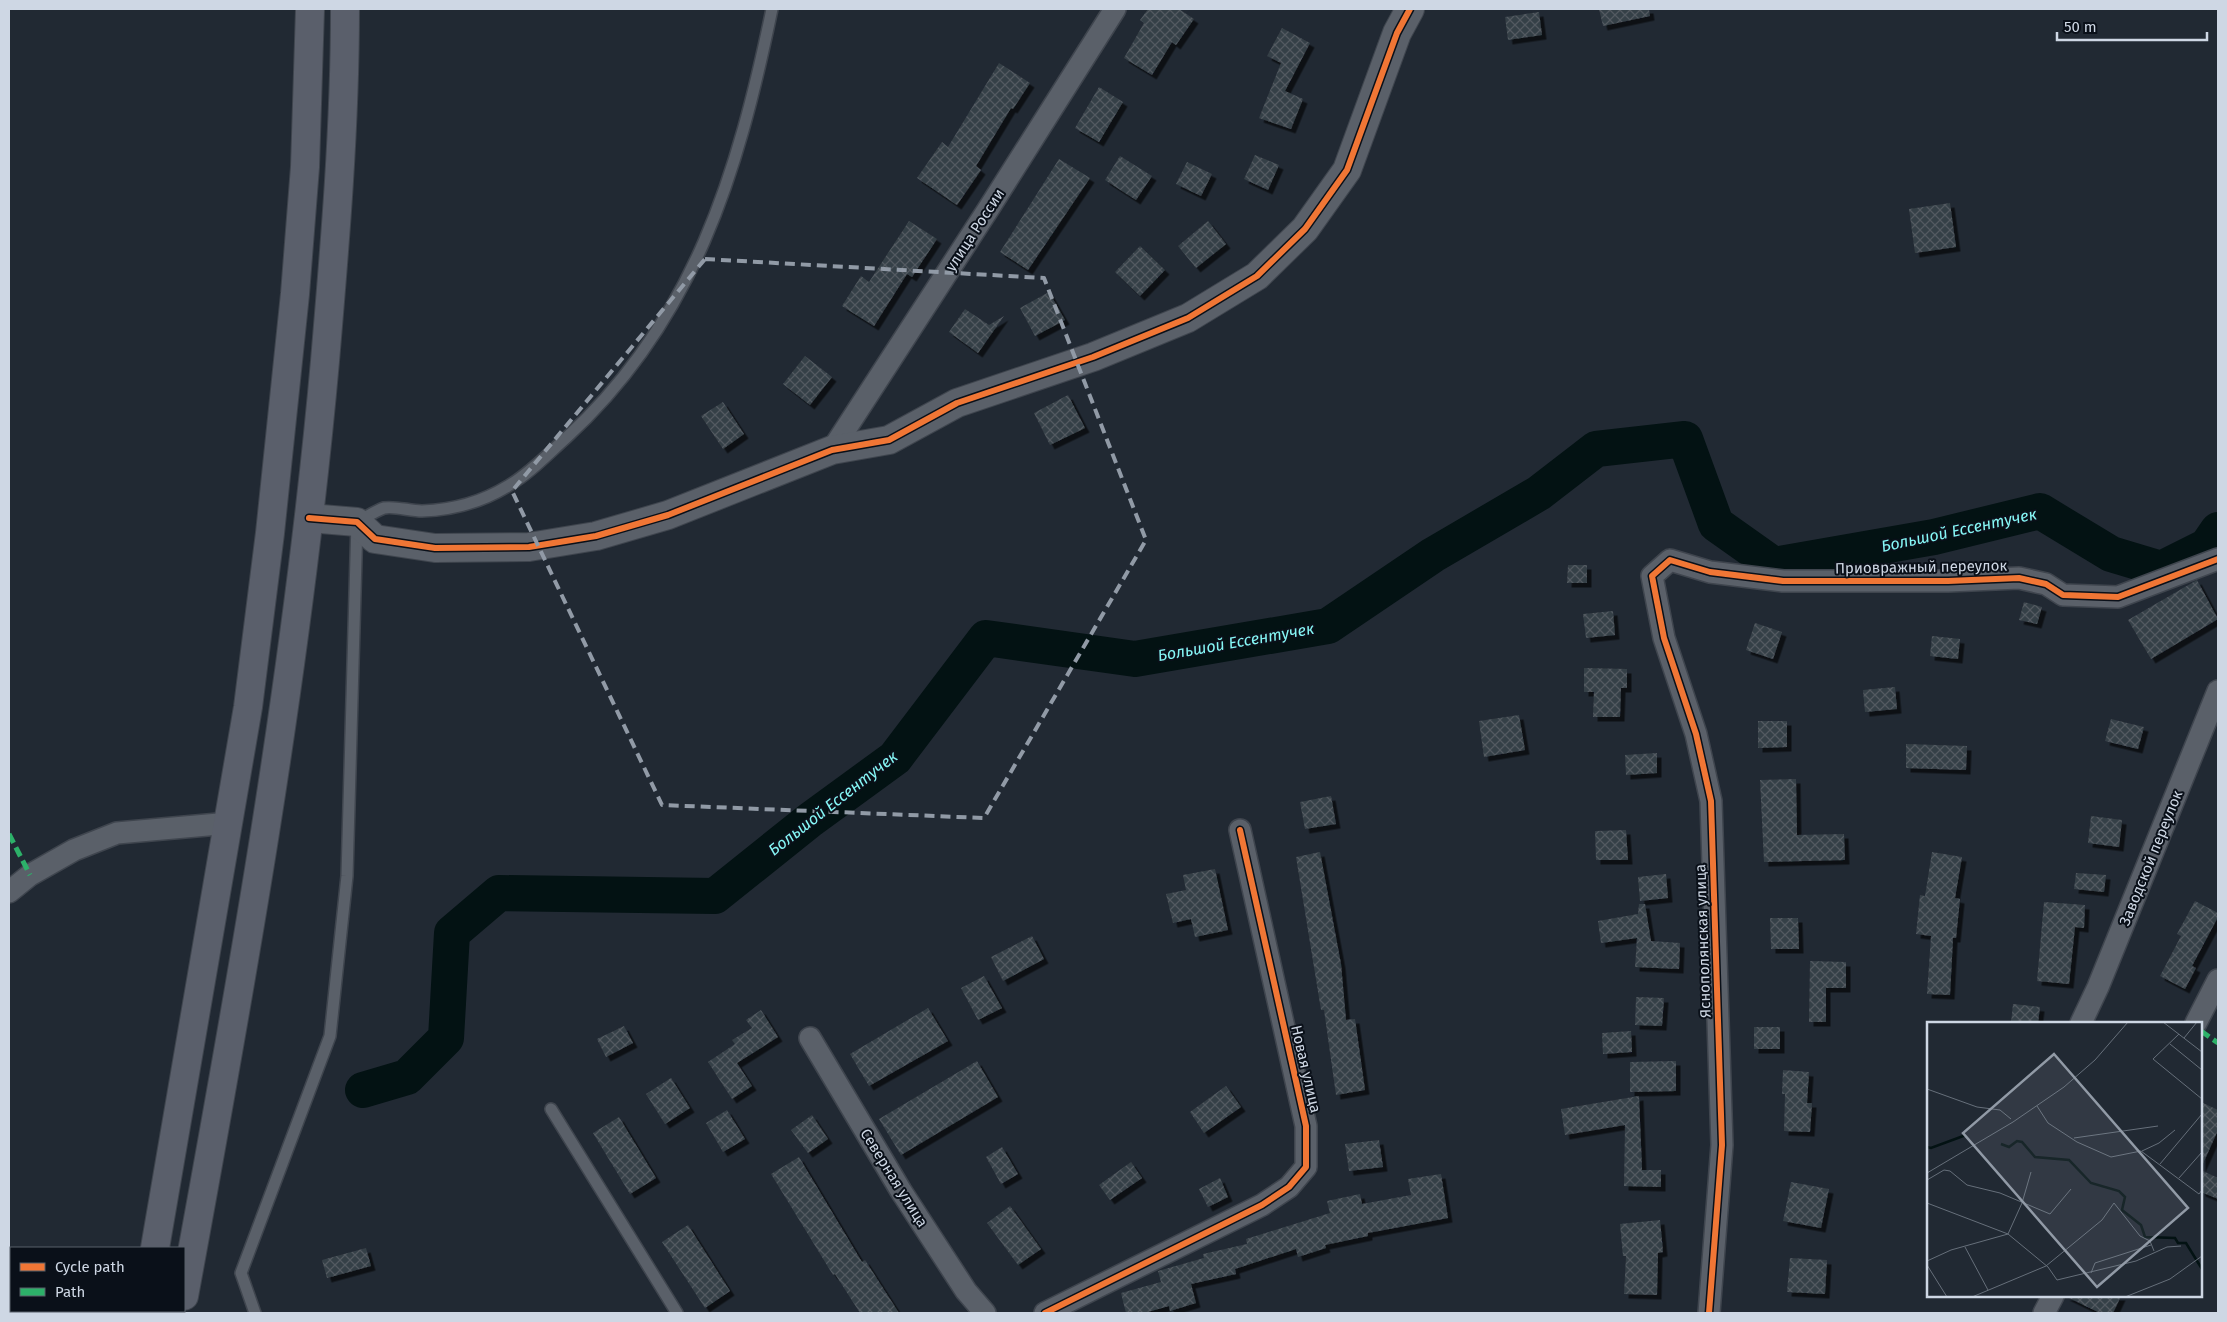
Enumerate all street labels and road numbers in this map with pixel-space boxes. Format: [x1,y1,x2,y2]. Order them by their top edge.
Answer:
street label: улица России [942,185,1008,275]
street label: Приовражный переулок [1835,556,2008,578]
street label: Заводской переулок [2116,788,2186,928]
street label: Яснополянская улица [1691,864,1715,1018]
street label: Новая улица [1287,1023,1325,1115]
street label: Северная улица [856,1125,932,1231]

